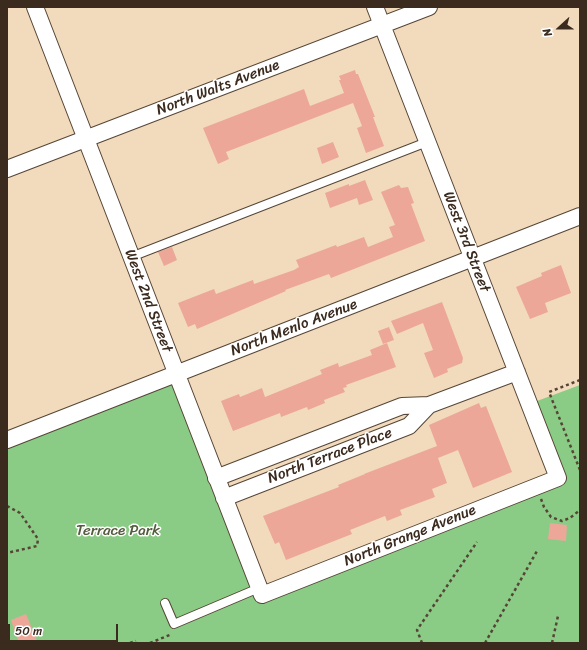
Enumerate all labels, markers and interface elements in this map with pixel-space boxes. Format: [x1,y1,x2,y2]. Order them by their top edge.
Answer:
north arrow [539,8,579,48]
text: N [537,26,558,39]
street label: North Walts Avenue [154,56,282,120]
street label: West 3rd Street [439,189,493,295]
street label: West 2nd Street [120,247,176,355]
street label: North Menlo Avenue [228,296,360,360]
street label: North Terrace Place [265,424,395,488]
street label: North Grange Avenue [341,501,479,571]
park label: Terrace Park [76,522,160,540]
scale bar [10,616,120,642]
text: 50 m [15,620,42,642]

